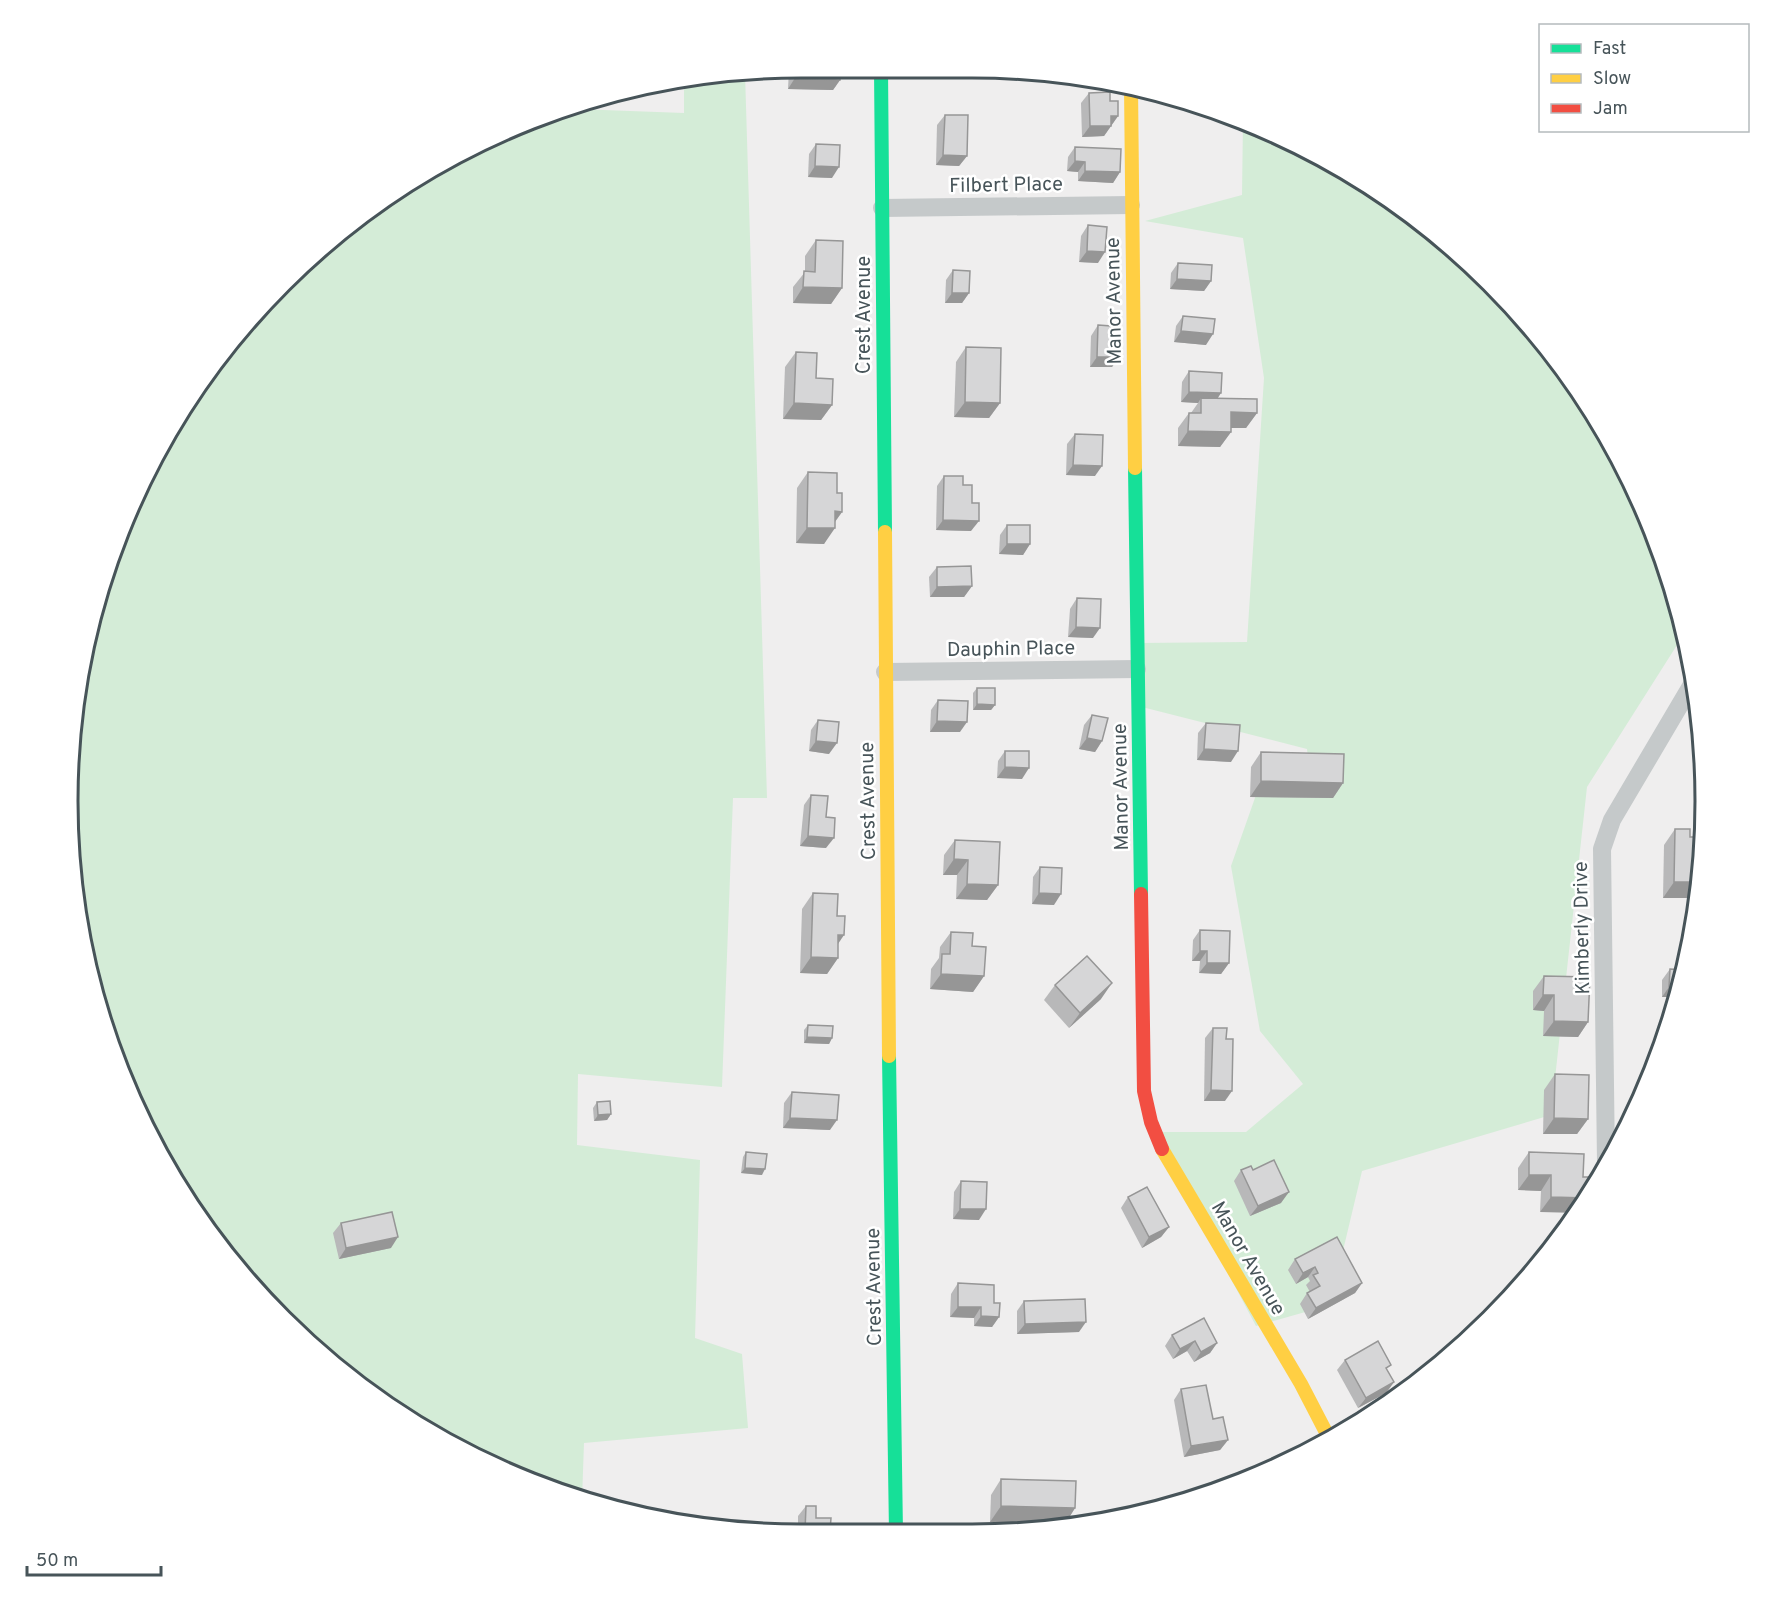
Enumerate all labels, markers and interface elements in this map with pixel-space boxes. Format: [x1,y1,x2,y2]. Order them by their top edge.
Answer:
legend [1539,24,1749,132]
text: Fast [1593,38,1626,61]
text: Slow [1593,68,1631,91]
text: Jam [1593,98,1628,121]
street label: Filbert Place [949,172,1063,200]
street label: Manor Avenue [1101,237,1129,365]
street label: Crest Avenue [852,256,878,374]
street label: Dauphin Place [947,636,1075,664]
street label: Manor Avenue [1108,723,1136,851]
street label: Crest Avenue [855,742,883,860]
street label: Kimberly Drive [1569,861,1597,995]
street label: Manor Avenue [1204,1197,1290,1321]
street label: Crest Avenue [861,1228,889,1346]
scale bar [27,1539,160,1577]
text: 50 m [36,1550,78,1573]

